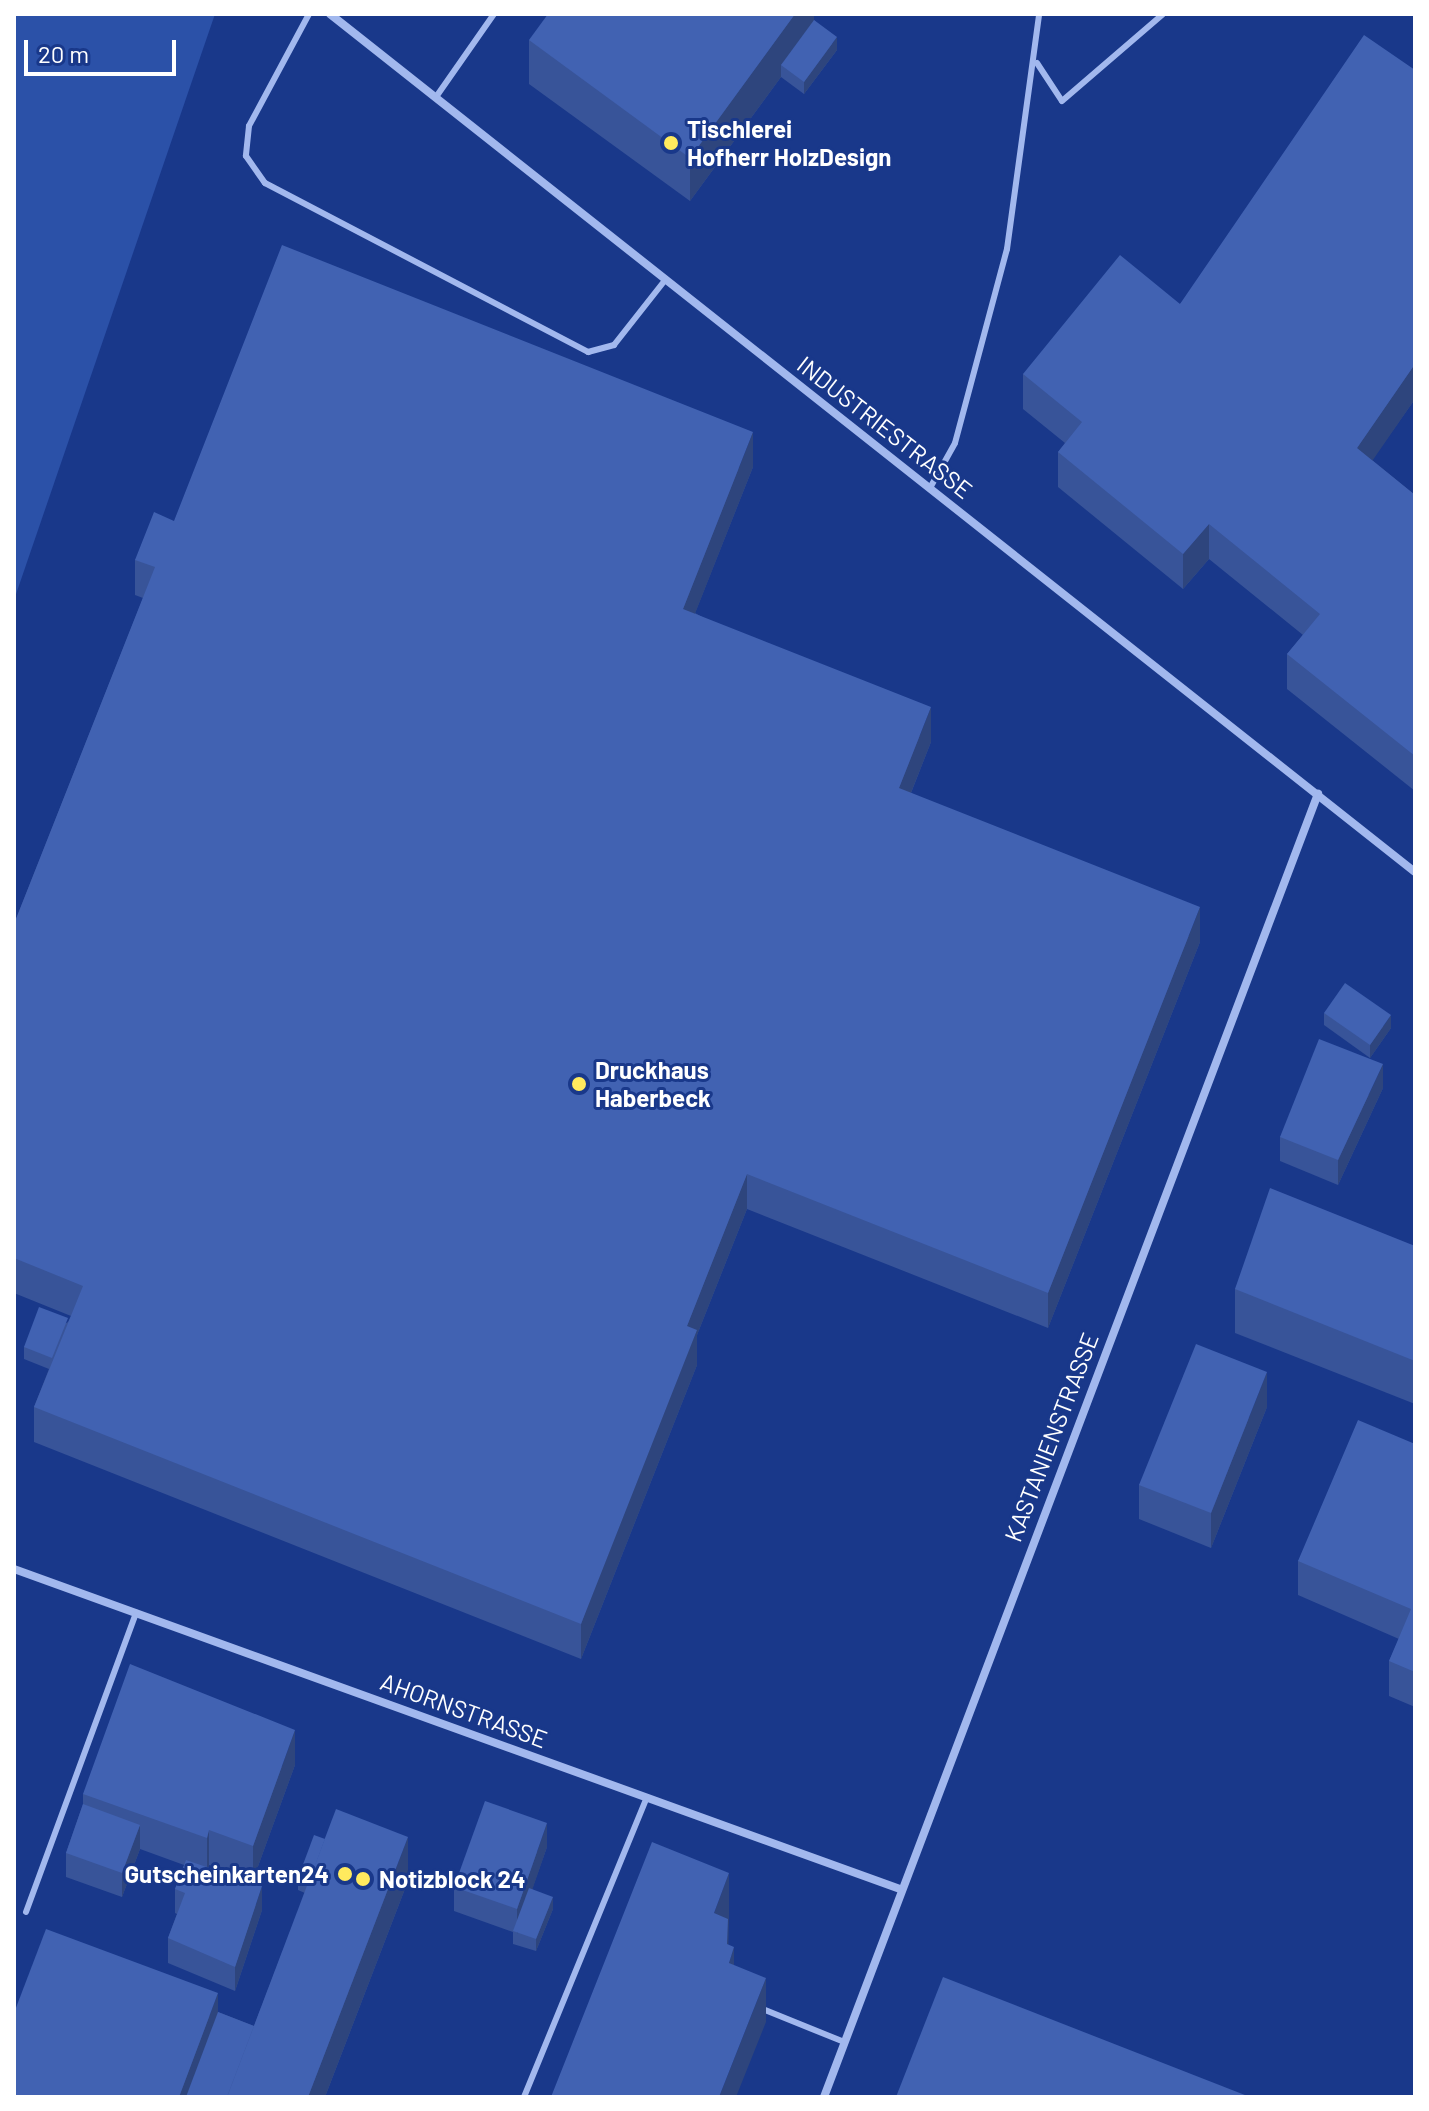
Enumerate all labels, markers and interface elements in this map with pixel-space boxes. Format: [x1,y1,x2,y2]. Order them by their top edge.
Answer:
scale bar [28,24,180,74]
text: 20 m [38,39,89,68]
place label: Tischlerei Hofherr HolzDesign [687,115,891,171]
marker: Tischlerei Hofherr HolzDesign [662,134,680,152]
street label: INDUSTRIESTRASSE [792,350,978,504]
place label: Druckhaus Haberbeck [595,1056,711,1112]
marker: Druckhaus Haberbeck [570,1075,588,1093]
street label: KASTANIENSTRASSE [998,1328,1104,1546]
street label: AHORNSTRASSE [377,1667,551,1753]
place label: Gutscheinkarten24 [124,1860,329,1888]
marker: Gutscheinkarten24 [336,1865,354,1883]
place label: Notizblock 24 [379,1865,526,1893]
marker: Notizblock 24 [354,1870,372,1888]

